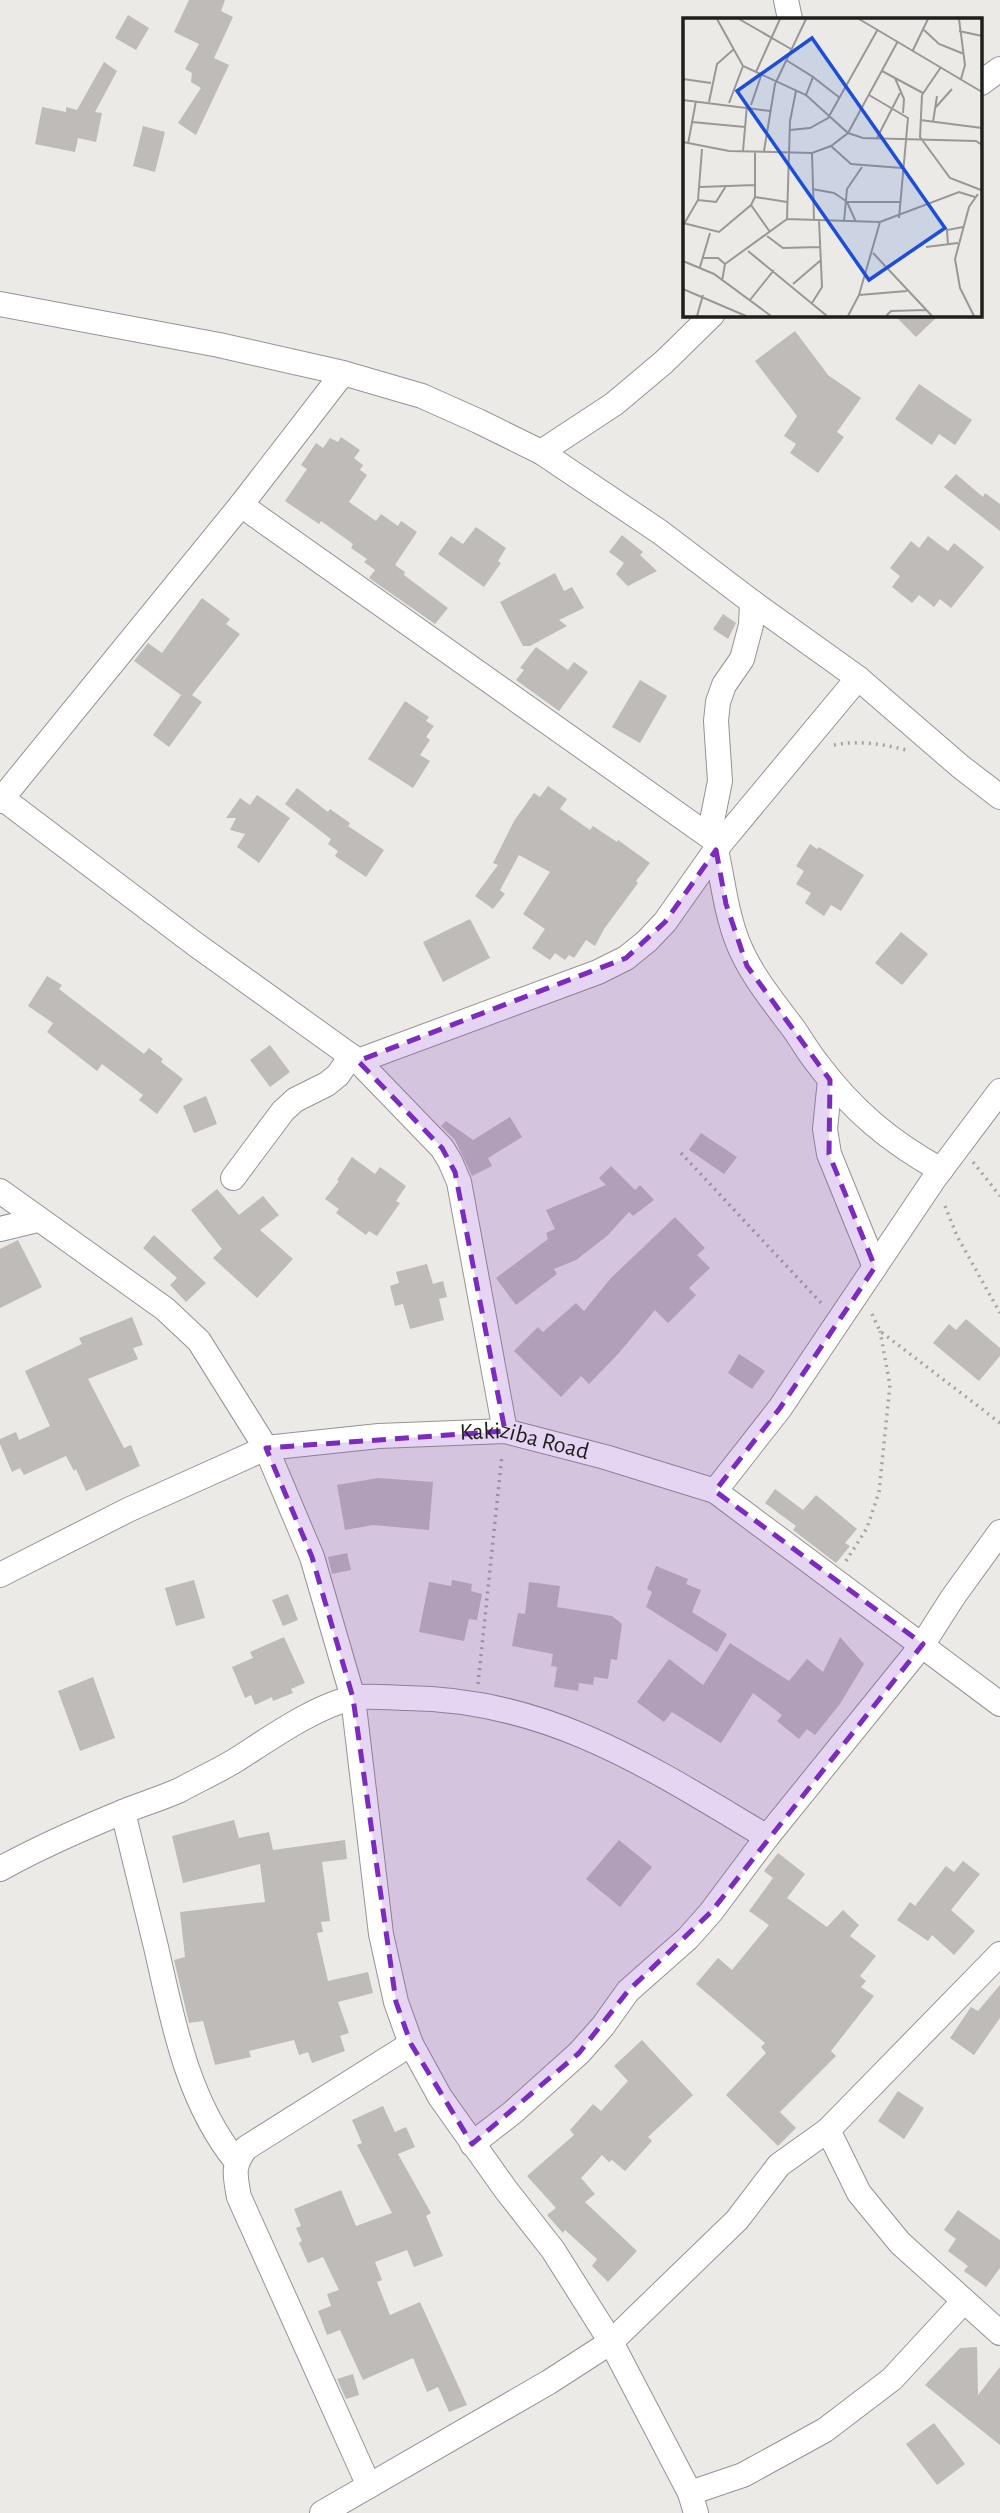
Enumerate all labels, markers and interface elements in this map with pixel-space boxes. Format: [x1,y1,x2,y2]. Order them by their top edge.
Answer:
inset map [683,18,982,317]
street label: Kakiziba Road [459,1418,591,1464]

